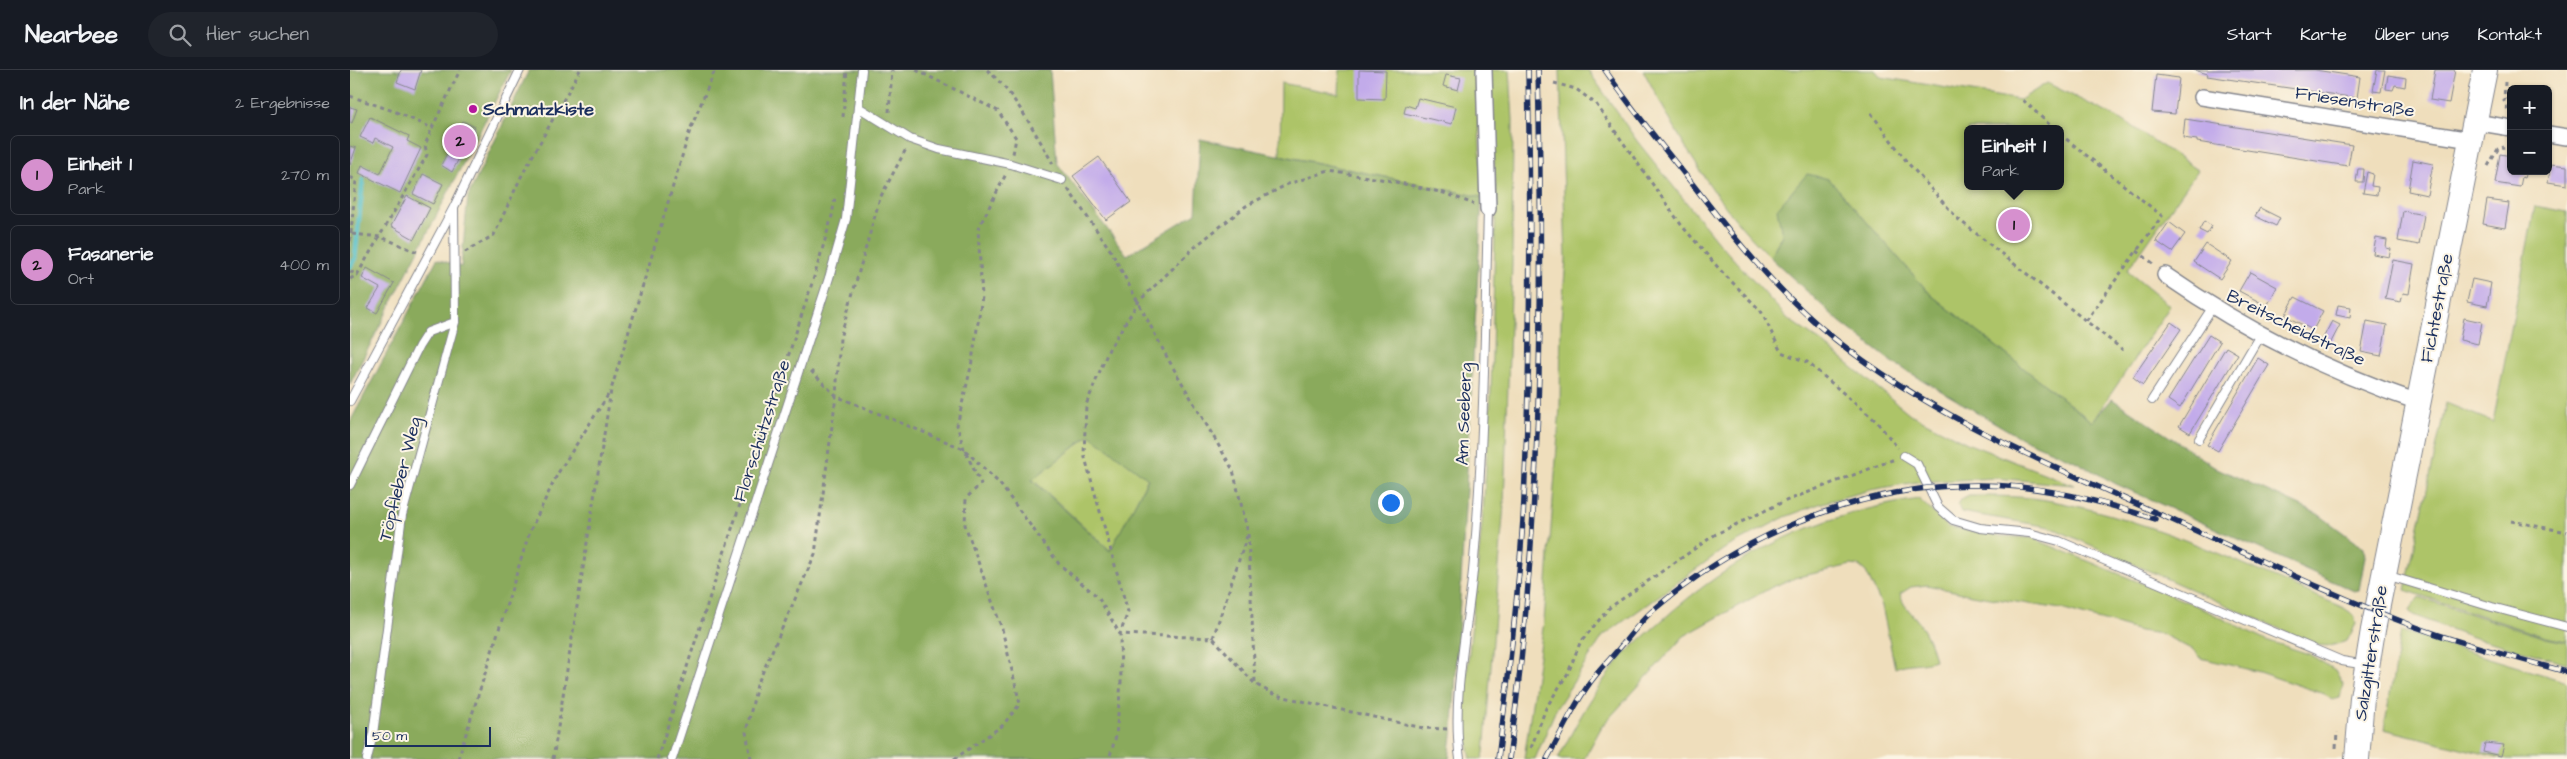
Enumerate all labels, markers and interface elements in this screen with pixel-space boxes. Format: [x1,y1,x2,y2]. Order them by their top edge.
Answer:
search box [148,12,498,57]
text: Nearbee [25,18,118,52]
icon: search [166,21,194,49]
text: Hier suchen [206,21,309,48]
text: Start [2227,22,2272,47]
text: Karte [2300,22,2347,47]
text: Über uns [2375,22,2449,47]
text: Kontakt [2477,22,2542,47]
street label: Friesenstraße [2293,80,2417,124]
map controls [2507,85,2552,175]
button: + [2507,85,2552,130]
text: In der Nähe [20,88,130,117]
text: 2 Ergebnisse [235,92,330,114]
place label: Schmatzkiste [482,97,594,122]
marker: Schmatzkiste [467,103,479,115]
pin: 2 [444,122,476,160]
popup [1964,125,2064,190]
button: − [2507,130,2552,175]
text: Einheit 1 [1982,133,2046,160]
text: Einheit 1 [68,151,132,178]
text: Park [1982,160,2019,182]
text: 1 [36,164,38,186]
text: 270 m [281,164,329,186]
text: Park [68,178,105,200]
pin: 1 [1998,206,2030,244]
text: Fasanerie [68,241,153,268]
street label: Fichtestraße [2414,251,2460,365]
text: 2 [32,254,42,276]
text: 400 m [279,254,329,276]
text: Ort [68,268,94,290]
street label: Breitscheidstraße [2222,284,2370,373]
street label: Florschützstraße [727,357,797,505]
street label: Am Seeberg [1450,362,1479,466]
street label: Töpfleber Weg [372,414,429,544]
your location [1378,490,1404,516]
street label: Salzgitterstraße [2348,583,2395,723]
scale bar [365,724,491,747]
text: 50 m [372,726,407,746]

